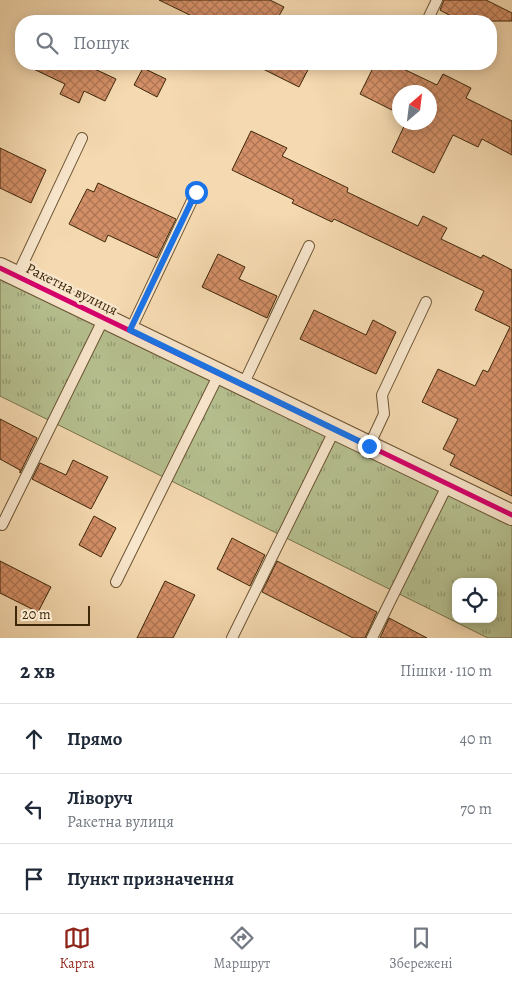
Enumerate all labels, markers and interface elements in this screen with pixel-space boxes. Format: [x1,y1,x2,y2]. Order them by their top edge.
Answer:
search box [15,15,497,70]
icon: search [33,29,61,57]
text: Пошук [73,30,130,56]
north arrow [392,85,437,130]
route start [185,181,208,204]
street label: Ракетна вулиця [23,258,121,320]
route end [358,435,381,458]
map controls [452,578,497,623]
button: locate [452,578,497,623]
scale bar [15,603,90,626]
text: 20 m [22,605,51,624]
text: 2 хв [20,657,55,685]
text: Пішки · 110 m [400,660,492,682]
icon: ahead [20,725,48,753]
text: Прямо [67,726,122,752]
text: 40 m [460,728,492,750]
text: Ліворуч [67,785,133,811]
icon: left [20,795,48,823]
text: 70 m [460,798,492,820]
text: Ракетна вулиця [67,811,174,833]
icon: arrive [20,865,48,893]
text: Пункт призначення [67,866,234,892]
tab: Карта [59,924,95,973]
tab: Маршрут [214,924,270,973]
tab: Збережені [389,924,453,973]

